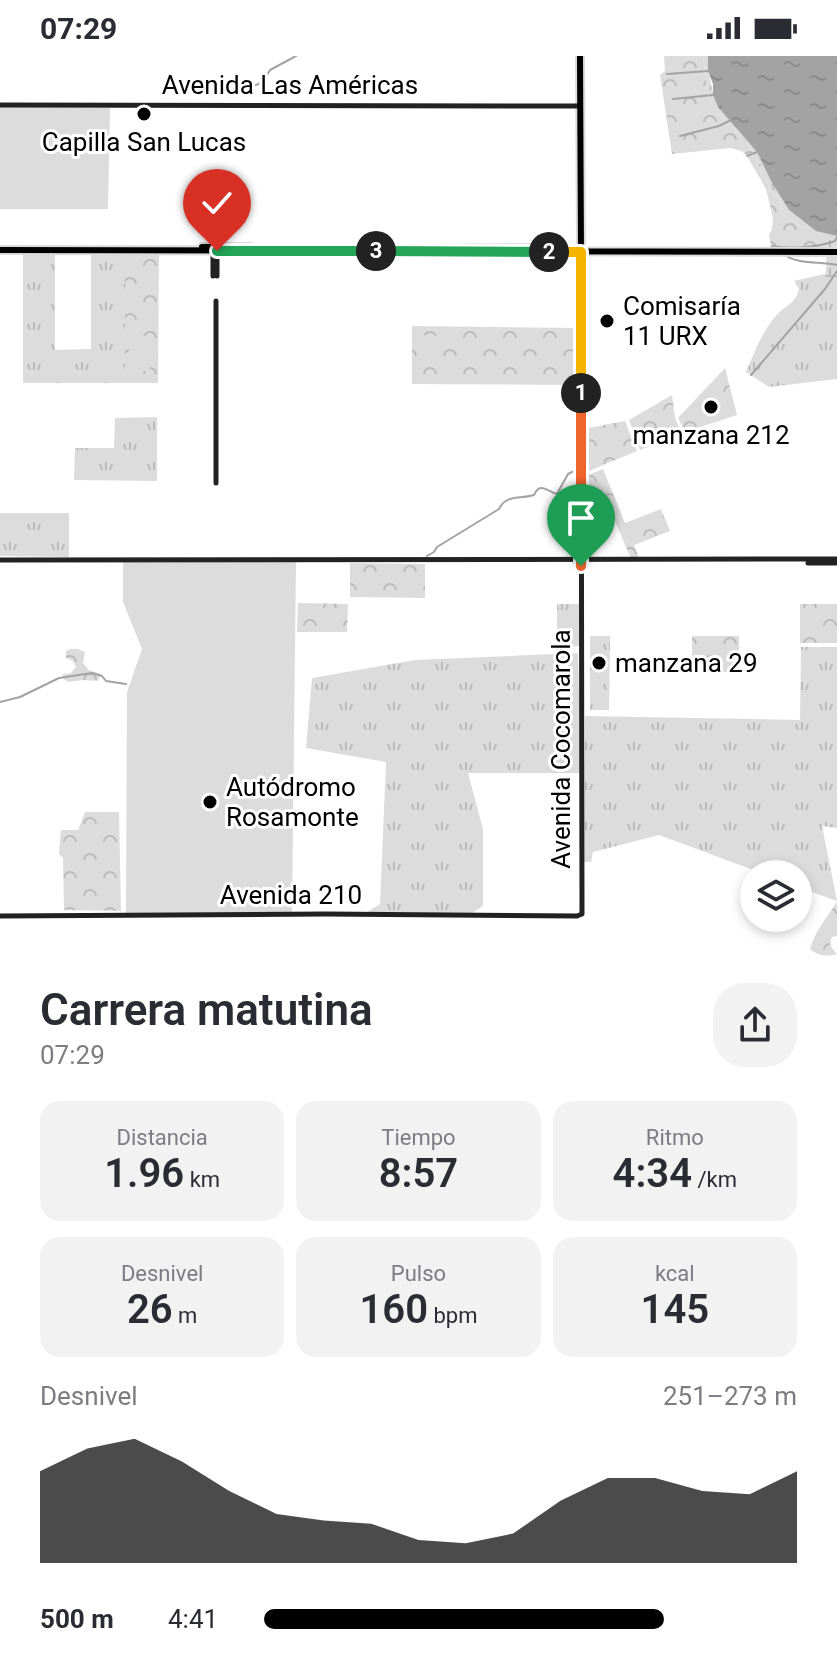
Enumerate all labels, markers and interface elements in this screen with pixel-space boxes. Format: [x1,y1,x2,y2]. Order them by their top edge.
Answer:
text: 07:29 [40,11,117,46]
street label: Avenida Las Américas [162,70,418,100]
marker: Capilla San Lucas [135,105,153,123]
place label: Capilla San Lucas [42,127,246,157]
pin [183,169,251,251]
icon: check [195,181,239,225]
pin: 3 [356,231,396,271]
pin: 2 [529,232,569,272]
text: 3 [370,238,382,263]
text: 2 [543,239,555,264]
place label: Comisaría 11 URX [623,291,741,351]
marker: Comisaría 11 URX [598,312,616,330]
pin: 1 [561,373,601,413]
text: 1 [575,380,587,405]
marker: manzana 212 [702,398,720,416]
place label: manzana 212 [632,420,790,450]
pin [547,484,615,566]
icon: arrive [559,496,603,540]
street label: Avenida Cocomarola [546,629,576,869]
place label: manzana 29 [615,648,758,678]
marker: manzana 29 [590,654,608,672]
place label: Autódromo Rosamonte [226,772,359,832]
marker: Autódromo Rosamonte [201,793,219,811]
map controls [740,860,812,932]
button: layers [740,860,812,932]
street label: Avenida 210 [220,880,362,910]
button: share [713,983,797,1067]
text: Carrera matutina [40,984,373,1036]
text: 07:29 [40,1040,105,1070]
text: Distancia [117,1125,208,1150]
text: Tiempo [381,1125,456,1150]
text: Ritmo [646,1125,704,1150]
text: 1.96 [104,1150,184,1197]
text: 8:57 [379,1150,458,1197]
text: 4:34 [613,1150,692,1197]
text: km [184,1167,220,1192]
text: /km [692,1167,737,1192]
text: Desnivel [121,1261,203,1286]
text: Pulso [391,1261,446,1286]
text: kcal [655,1261,695,1286]
text: 26 [127,1286,173,1333]
text: 160 [359,1286,428,1333]
text: 145 [641,1286,709,1333]
text: m [173,1303,197,1328]
text: bpm [428,1303,478,1328]
text: Desnivel [40,1381,138,1411]
text: 251–273 m [663,1381,797,1411]
text: 500 m [40,1604,114,1634]
text: 4:41 [168,1604,218,1634]

